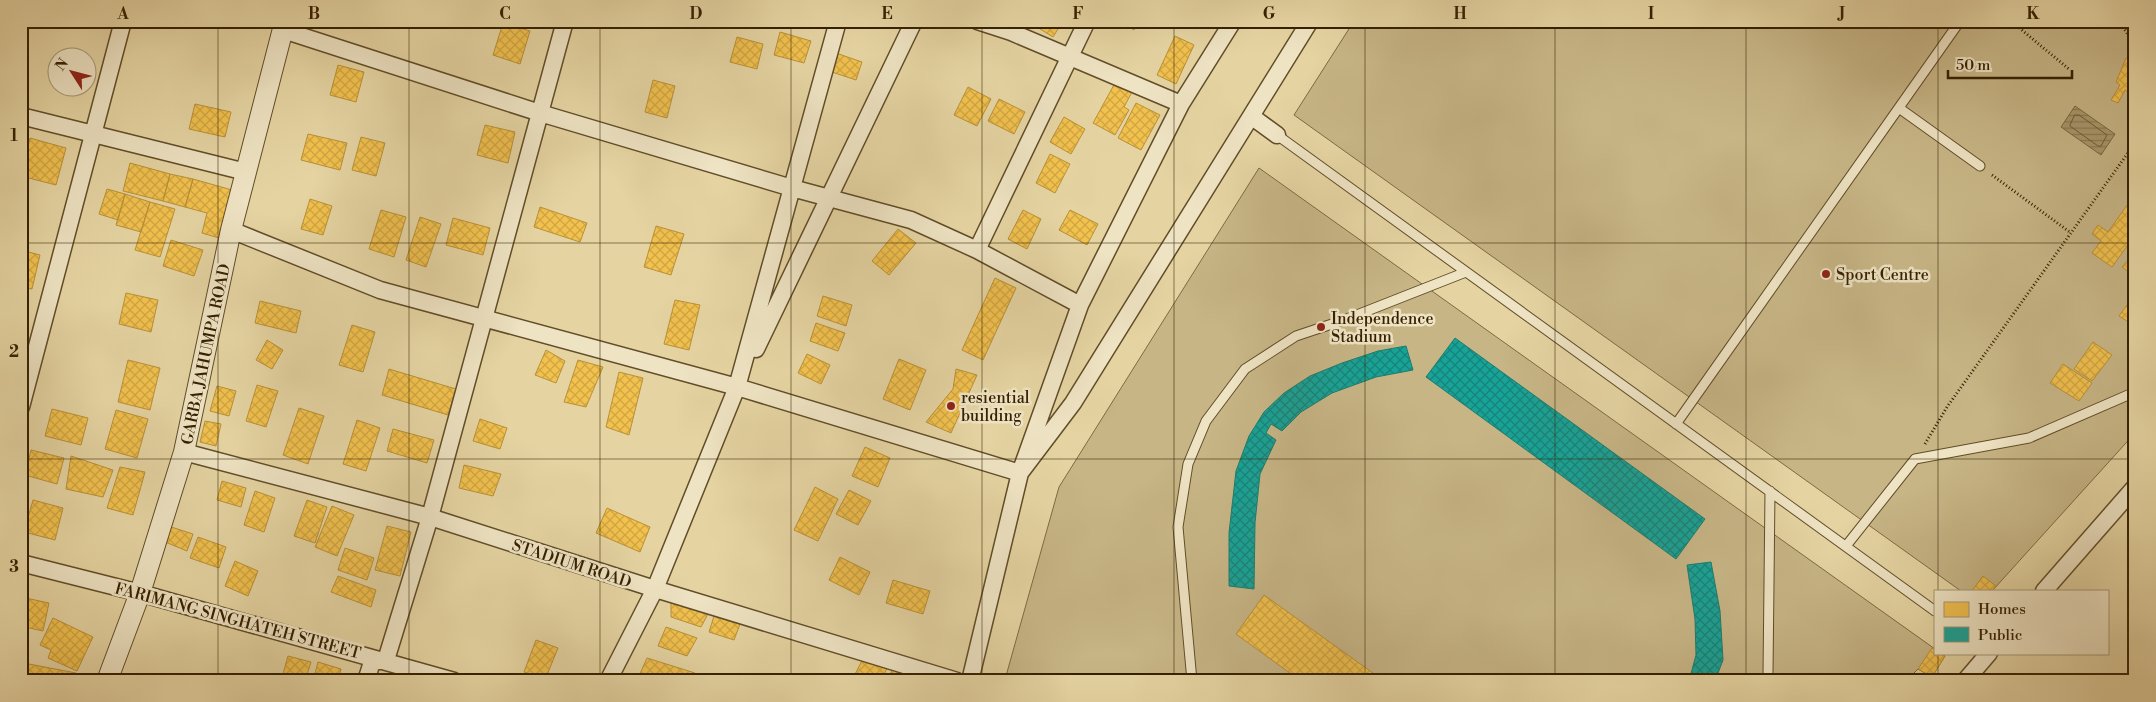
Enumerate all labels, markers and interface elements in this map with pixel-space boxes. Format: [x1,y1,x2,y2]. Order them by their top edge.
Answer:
text: A [116,4,129,24]
text: B [308,4,320,24]
text: C [499,4,511,24]
text: D [690,4,703,24]
text: E [881,4,893,24]
text: F [1072,4,1084,24]
text: G [1263,4,1276,24]
text: H [1453,4,1467,24]
text: I [1648,4,1654,24]
text: J [1837,4,1845,24]
text: K [2027,4,2041,24]
north arrow [48,48,98,98]
scale bar [1948,48,2072,80]
text: N [52,55,73,75]
text: 50 m [1956,56,1990,75]
text: 1 [10,126,18,146]
street label: GARBA JAHUMPA ROAD [177,262,235,447]
place label: Sport Centre [1836,265,1929,285]
marker: Sport Centre [1820,268,1832,280]
place label: Independence Stadium [1331,309,1434,347]
marker: Independence Stadium [1315,321,1327,333]
text: 2 [9,342,19,362]
place label: resiential building [961,388,1030,426]
marker: resiential building [945,400,957,412]
street label: STADIUM ROAD [509,535,634,593]
text: 3 [9,557,19,577]
street label: FARIMANG SINGHATEH STREET [112,578,363,664]
legend [1934,590,2108,654]
text: Homes [1978,600,2026,619]
text: Public [1978,626,2022,645]

